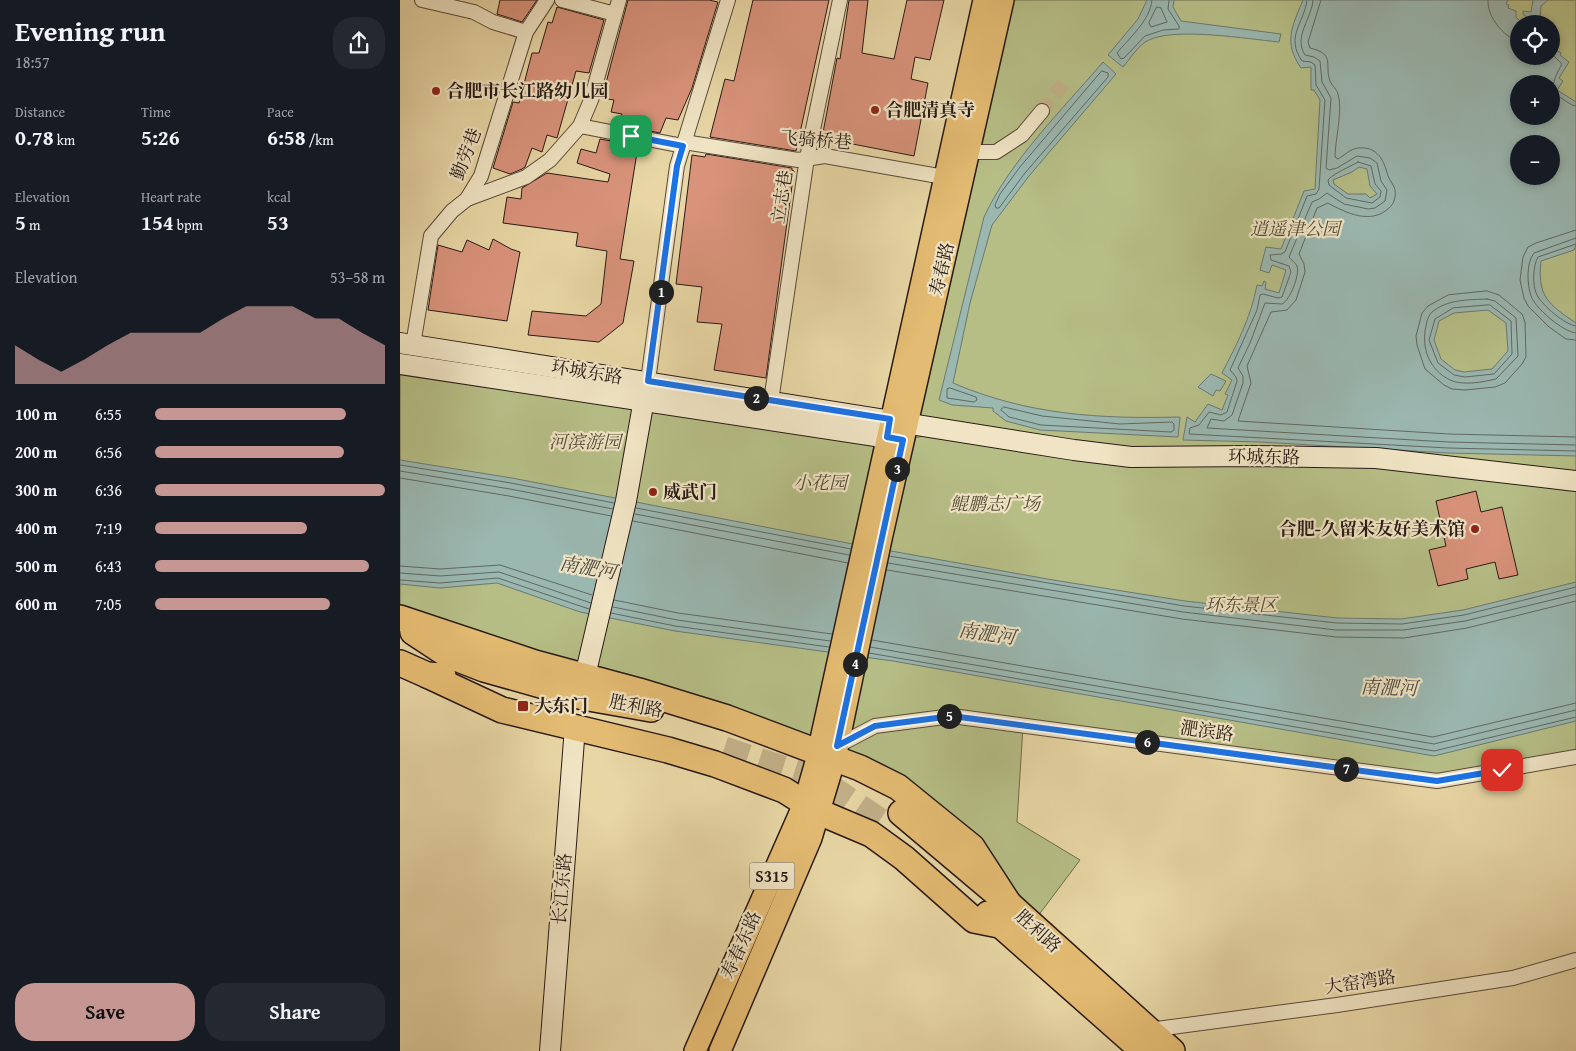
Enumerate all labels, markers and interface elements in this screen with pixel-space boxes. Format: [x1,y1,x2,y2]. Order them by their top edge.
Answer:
text: Evening run [15,10,166,51]
map controls [1510,15,1560,185]
button: locate [1510,15,1560,65]
button: share [333,17,385,69]
text: 18:57 [15,50,50,74]
button: + [1510,75,1560,125]
place label: 合肥市长江路幼儿园 [446,77,608,104]
marker: 合肥市长江路幼儿园 [430,85,442,97]
place label: 合肥清真寺 [885,96,975,123]
text: Distance [15,102,65,122]
text: Time [141,102,171,122]
text: Pace [267,102,294,122]
marker: 合肥清真寺 [869,104,881,116]
pin [610,115,652,157]
text: 0.78 [15,122,54,153]
text: 5:26 [141,122,180,153]
text: 6:58 [267,122,306,153]
icon: arrive [617,122,645,150]
street label: 勤劳巷 [443,124,488,184]
street label: 飞骑桥巷 [779,124,853,155]
text: km [54,130,75,150]
text: /km [306,130,334,150]
button: − [1510,135,1560,185]
street label: 立志巷 [764,168,799,226]
text: Elevation [15,187,70,207]
text: Heart rate [141,187,201,207]
text: kcal [267,187,291,207]
text: 5 [15,207,26,238]
text: 154 [141,207,174,238]
text: 53 [267,207,289,238]
text: m [26,215,40,235]
text: bpm [174,215,203,235]
park label: 逍遥津公园 [1250,215,1343,242]
street label: 寿春路 [922,240,961,298]
text: Elevation [15,265,78,289]
text: 53–58 m [330,265,385,289]
pin: 1 [648,280,674,304]
text: 1 [658,282,665,302]
street label: 环城东路 [549,353,625,390]
pin: 2 [744,386,768,410]
text: 2 [753,388,760,408]
text: 100 m [15,402,57,426]
text: 6:55 [95,402,122,426]
park label: 河滨游园 [549,428,624,455]
text: 200 m [15,440,57,464]
text: 6:56 [95,440,122,464]
street label: 环城东路 [1228,442,1300,471]
pin: 3 [884,456,910,482]
text: 3 [894,459,901,479]
park label: 小花园 [793,469,850,496]
text: 300 m [15,478,57,502]
text: 6:36 [95,478,122,502]
place label: 威武门 [663,478,717,505]
marker: 威武门 [647,486,659,498]
park label: 鲲鹏志广场 [950,490,1042,517]
place label: 合肥-久留米友好美术馆 [1278,515,1465,542]
text: 400 m [15,516,57,540]
text: 7:19 [95,516,122,540]
marker: 合肥-久留米友好美术馆 [1469,523,1481,535]
water label: 南淝河 [557,548,621,586]
text: 500 m [15,554,57,578]
text: 6:43 [95,554,122,578]
park label: 环东景区 [1205,591,1279,618]
text: 600 m [15,592,57,616]
text: 7:05 [95,592,122,616]
water label: 南淝河 [957,615,1020,651]
pin: 4 [842,652,868,676]
text: 4 [852,654,859,674]
water label: 南淝河 [1360,672,1421,702]
street label: 胜利路 [607,687,665,724]
place label: 大东门 [534,692,588,719]
marker: 大东门 [516,699,530,713]
pin: 5 [936,704,962,728]
text: 5 [946,706,953,726]
street label: 淝滨路 [1178,713,1236,748]
pin: 6 [1134,730,1160,754]
text: 6 [1144,732,1151,752]
pin [1481,749,1523,791]
pin: 7 [1334,756,1358,782]
icon: check [1488,756,1516,784]
text: 7 [1343,759,1350,779]
street label: 长江东路 [545,852,578,926]
road number: S315 [750,862,794,889]
street label: 胜利路 [1009,903,1067,959]
street label: 寿春东路 [714,906,768,983]
street label: 大窑湾路 [1322,963,1398,1000]
button: Save [15,983,195,1041]
button: Share [205,983,385,1041]

